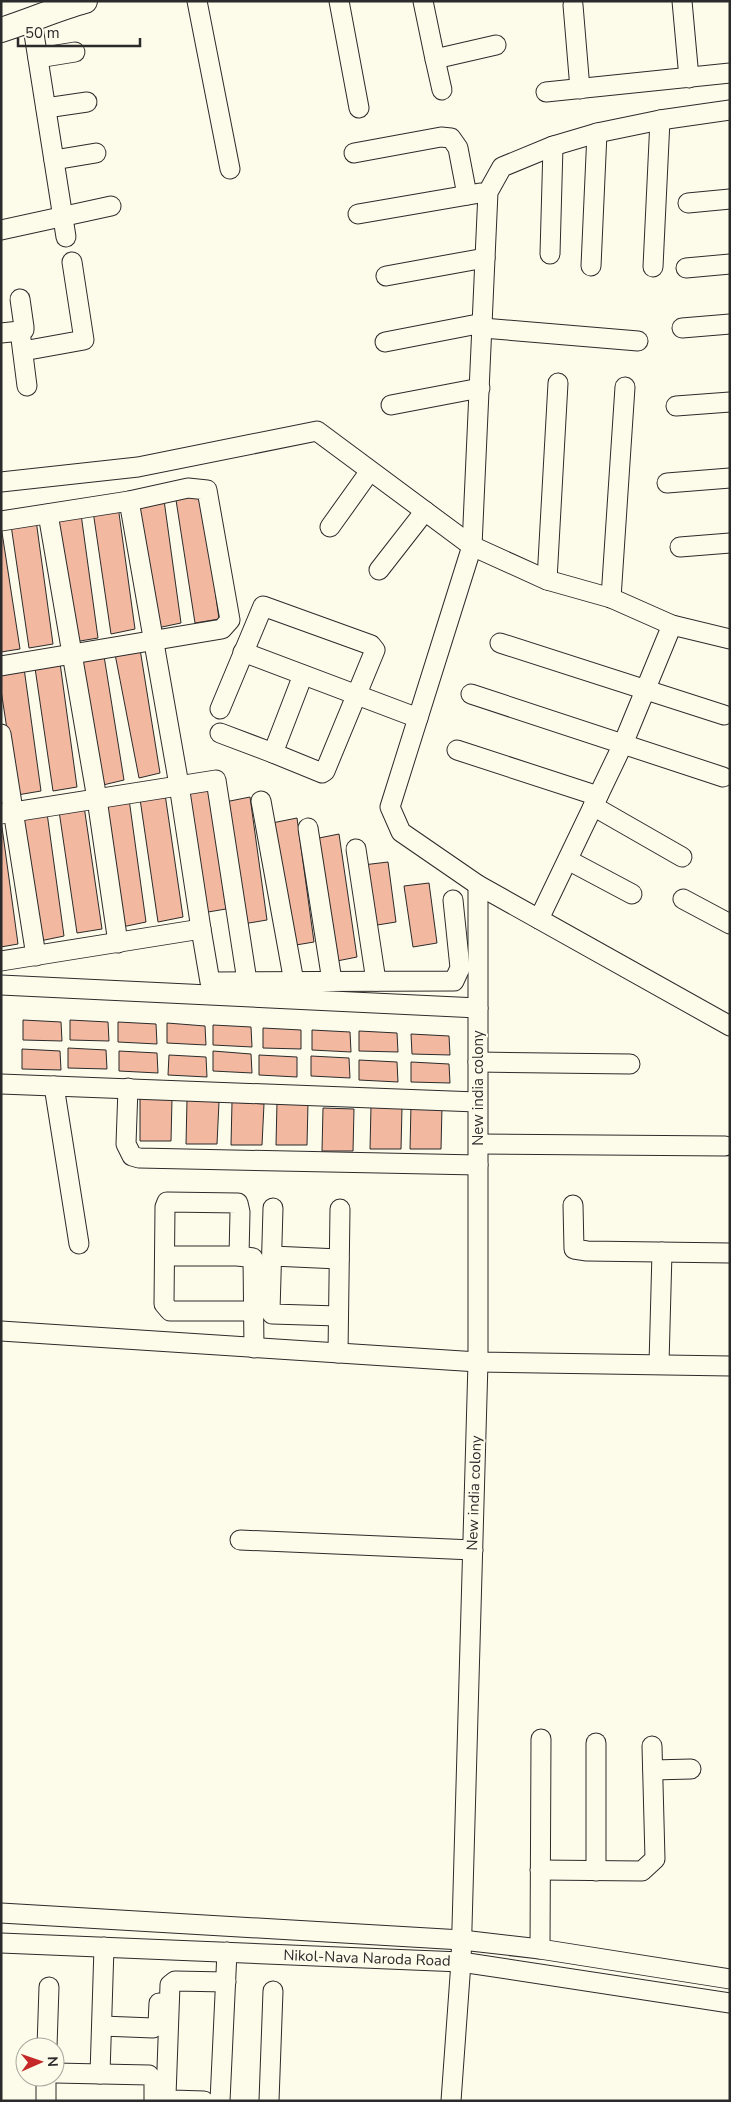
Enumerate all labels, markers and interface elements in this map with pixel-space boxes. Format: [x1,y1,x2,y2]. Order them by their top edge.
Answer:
scale bar [18,15,140,47]
text: 50 m [25,23,60,43]
street label: New india colony [468,1030,488,1146]
street label: New india colony [462,1435,486,1551]
street label: Nikol-Nava Naroda Road [283,1945,451,1971]
north arrow [15,2037,65,2087]
text: N [43,2056,62,2067]

